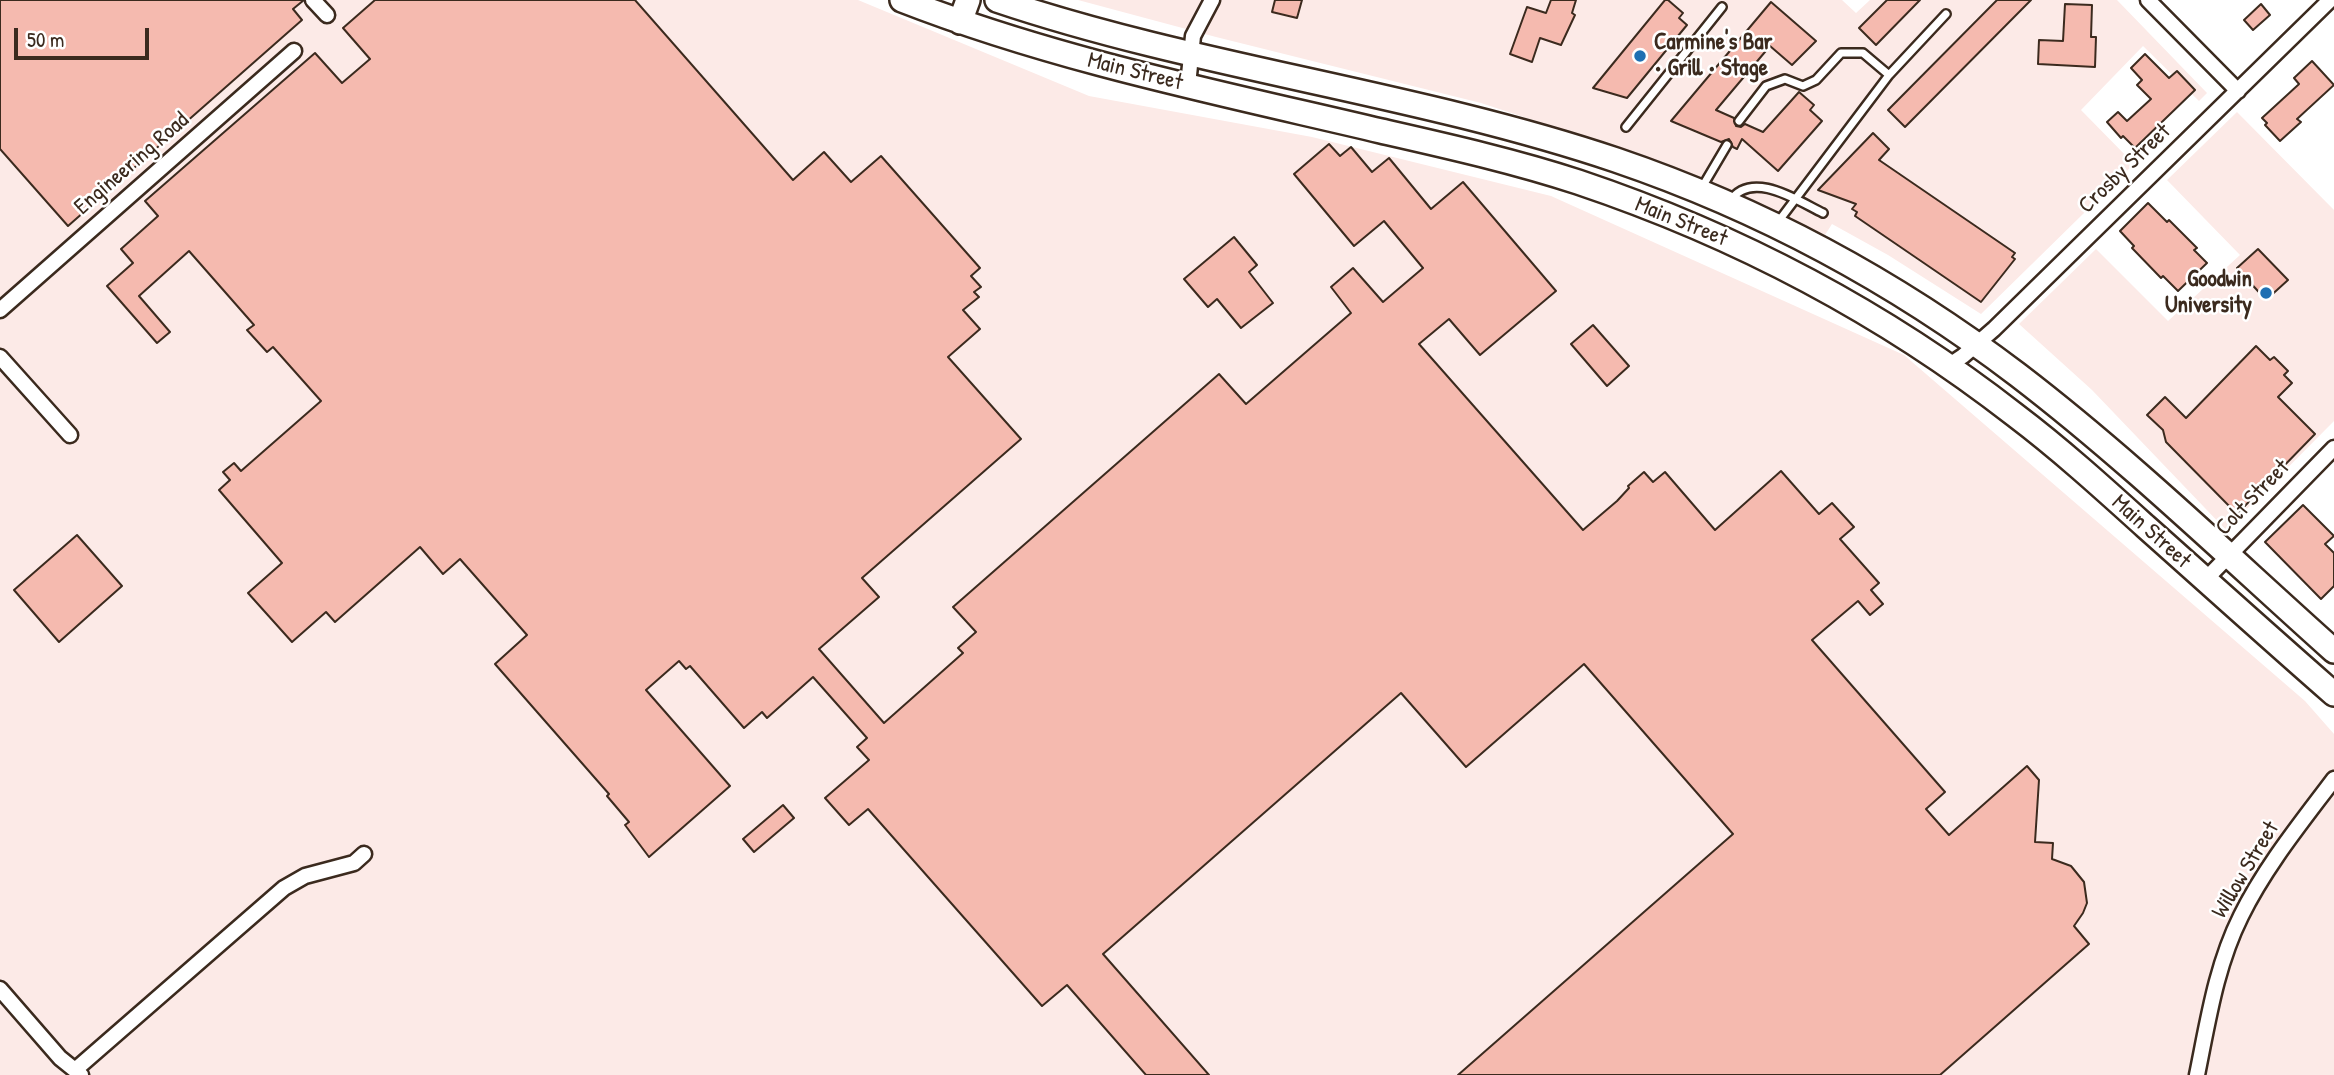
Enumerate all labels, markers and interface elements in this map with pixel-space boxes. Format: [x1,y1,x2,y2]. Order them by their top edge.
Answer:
scale bar [18,14,152,58]
text: 50 m [27,25,64,54]
place label: Carmine's Bar • Grill • Stage [1654,29,1772,83]
street label: Main Street [1085,47,1185,97]
marker: Carmine's Bar • Grill • Stage [1632,48,1648,64]
street label: Engineering Road [69,107,195,221]
street label: Crosby Street [2073,118,2177,220]
street label: Main Street [1631,191,1731,253]
place label: Goodwin University [2165,266,2252,320]
marker: Goodwin University [2258,285,2274,301]
street label: Colt Street [2210,454,2296,542]
street label: Main Street [2106,489,2196,575]
street label: Willow Street [2206,817,2286,923]

